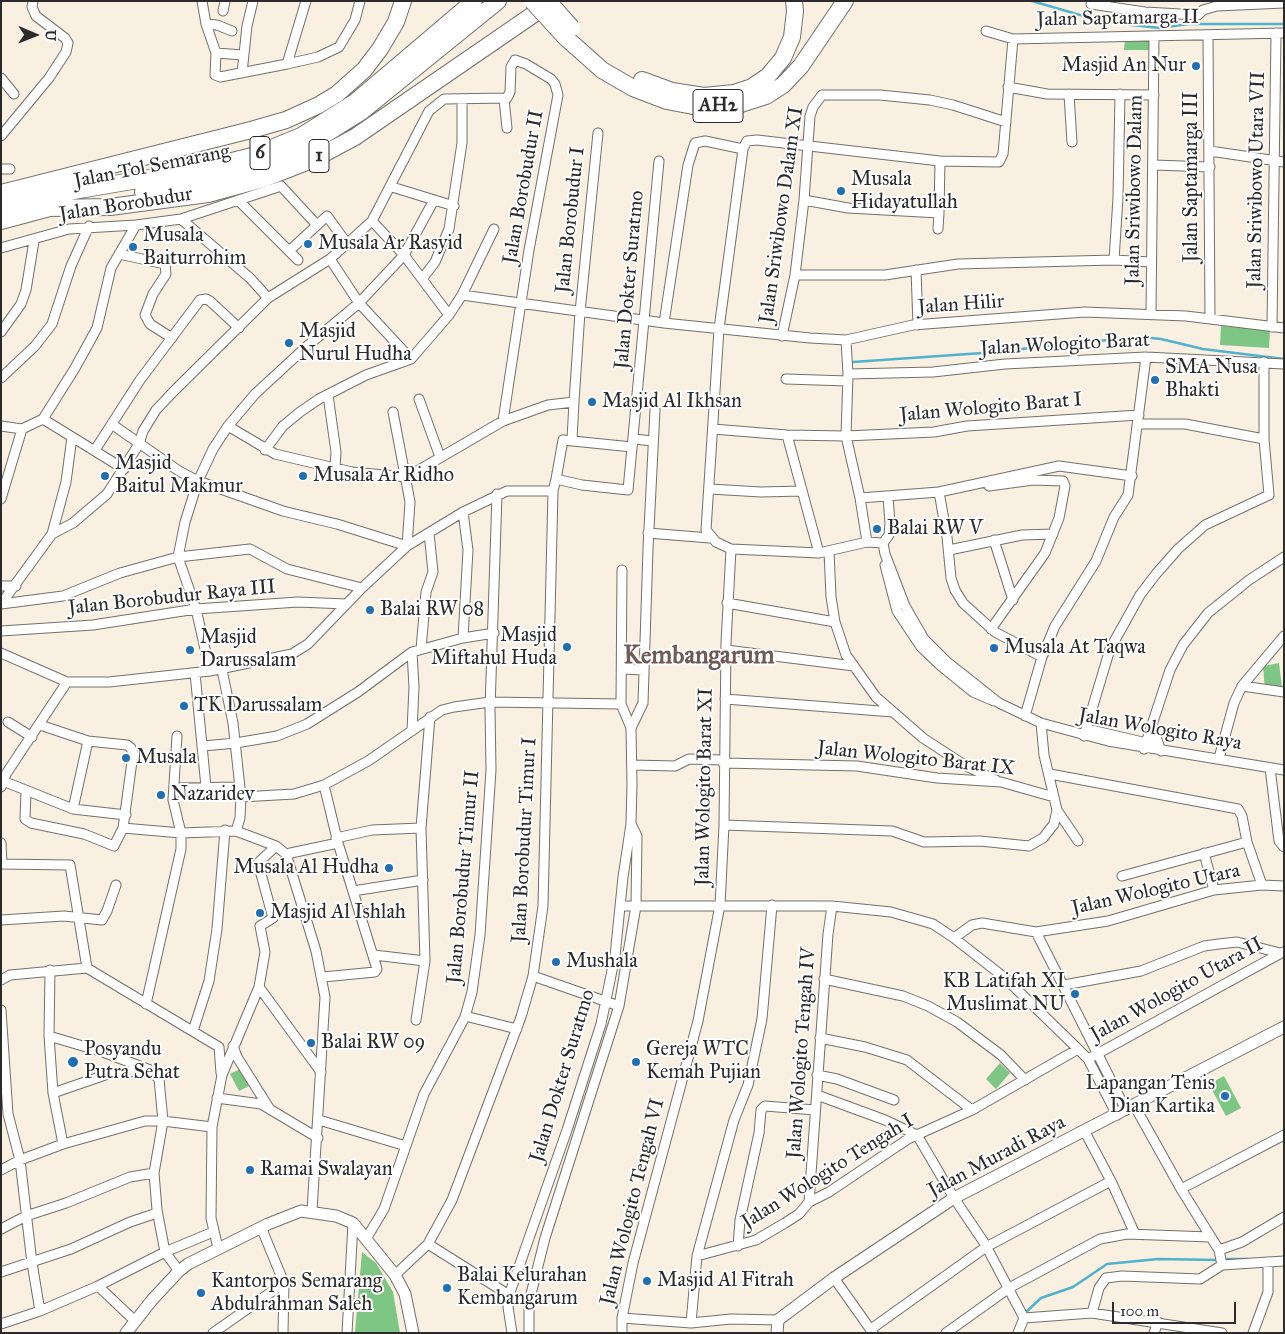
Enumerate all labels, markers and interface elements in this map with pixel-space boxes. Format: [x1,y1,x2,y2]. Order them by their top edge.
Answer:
street label: Jalan Saptamarga II [1037,6,1199,32]
north arrow [10,10,60,60]
text: U [42,30,59,41]
place label: Masjid An Nur [1062,54,1186,78]
marker: Masjid An Nur [1190,60,1202,72]
street label: Jalan Sriwibowo Utara VII [1243,71,1271,289]
road number: AH2 [693,90,743,122]
street label: Jalan Saptamarga III [1180,91,1204,263]
street label: Jalan Sriwibowo Dalam [1121,95,1149,285]
street label: Jalan Sriwibowo Dalam XI [755,105,809,325]
street label: Jalan Borobudur II [499,108,549,266]
road number: 6 [250,136,270,170]
street label: Jalan Tol Semarang [72,140,232,194]
road number: 1 [309,140,329,172]
street label: Jalan Borobudur I [551,145,591,295]
place label: Musala Hidayatullah [851,168,958,215]
street label: Jalan Borobudur [58,183,194,227]
marker: Musala Hidayatullah [835,185,847,197]
street label: Jalan Dokter Suratmo [610,190,650,370]
place label: Musala Baiturrohim [143,224,246,271]
place label: Musala Ar Rasyid [318,232,463,256]
marker: Musala Ar Rasyid [302,238,314,250]
marker: Musala Baiturrohim [127,241,139,253]
street label: Jalan Hilir [917,290,1005,320]
place label: Masjid Nurul Hudha [299,320,412,367]
street label: Jalan Wologito Barat [980,329,1150,361]
marker: Masjid Nurul Hudha [283,337,295,349]
place label: SMA Nusa Bhakti [1165,356,1258,403]
marker: SMA Nusa Bhakti [1149,374,1161,386]
street label: Jalan Wologito Barat I [899,388,1083,428]
place label: Masjid Al Ikhsan [602,390,742,414]
marker: Masjid Al Ikhsan [586,396,598,408]
place label: Masjid Baitul Makmur [115,452,243,499]
place label: Musala Ar Ridho [313,464,454,488]
marker: Masjid Baitul Makmur [99,470,111,482]
marker: Musala Ar Ridho [297,470,309,482]
place label: Balai RW V [887,517,983,541]
marker: Balai RW V [871,523,883,535]
street label: Jalan Borobudur Raya III [67,575,277,621]
place label: Balai RW 08 [380,598,484,622]
marker: Balai RW 08 [364,604,376,616]
place label: Masjid Miftahul Huda [431,624,557,671]
place label: Masjid Darussalam [200,626,296,673]
place label: Musala At Taqwa [1004,636,1146,660]
marker: Masjid Miftahul Huda [561,641,573,653]
district label: Kembangarum [623,642,775,672]
marker: Musala At Taqwa [988,642,1000,654]
marker: Masjid Darussalam [184,644,196,656]
street label: Jalan Wologito Barat XI [691,688,719,886]
place label: TK Darussalam [194,694,322,718]
marker: TK Darussalam [178,700,190,712]
street label: Jalan Wologito Raya [1077,704,1243,756]
street label: Jalan Borobudur Timur I [508,737,542,943]
street label: Jalan Wologito Barat IX [816,737,1016,781]
place label: Musala [136,746,197,770]
marker: Musala [120,752,132,764]
street label: Jalan Borobudur Timur II [443,769,485,985]
place label: Nazaridev [171,783,255,807]
marker: Nazaridev [155,789,167,801]
place label: Musala Al Hudha [233,856,379,880]
street label: Jalan Wologito Utara [1069,859,1243,921]
marker: Musala Al Hudha [383,862,395,874]
place label: Masjid Al Ishlah [270,901,406,925]
marker: Masjid Al Ishlah [254,907,266,919]
street label: Jalan Wologito Utara II [1087,933,1267,1047]
street label: Jalan Wologito Tengah IV [783,946,821,1160]
place label: Mushala [566,950,638,974]
marker: Mushala [550,956,562,968]
place label: KB Latifah XI Muslimat NU [943,970,1065,1017]
street label: Jalan Dokter Suratmo [525,987,601,1165]
marker: KB Latifah XI Muslimat NU [1069,988,1081,1000]
place label: Balai RW 09 [321,1031,425,1055]
marker: Balai RW 09 [305,1037,317,1049]
place label: Posyandu Putra Sehat [84,1038,180,1085]
place label: Gereja WTC Kemah Pujian [646,1038,761,1085]
marker: Posyandu Putra Sehat [66,1055,80,1069]
marker: Gereja WTC Kemah Pujian [630,1056,642,1068]
place label: Lapangan Tenis Dian Kartika [1086,1072,1215,1119]
marker: Lapangan Tenis Dian Kartika [1219,1090,1231,1102]
street label: Jalan Wologito Tengah VI [596,1096,670,1308]
street label: Jalan Wologito Tengah I [738,1109,918,1235]
street label: Jalan Muradi Raya [924,1111,1070,1203]
place label: Ramai Swalayan [260,1158,393,1182]
marker: Ramai Swalayan [244,1164,256,1176]
place label: Balai Kelurahan Kembangarum [457,1264,587,1311]
place label: Masjid Al Fitrah [657,1269,794,1293]
place label: Kantorpos Semarang Abdulrahman Saleh [211,1270,382,1317]
marker: Masjid Al Fitrah [641,1275,653,1287]
marker: Balai Kelurahan Kembangarum [441,1282,453,1294]
marker: Kantorpos Semarang Abdulrahman Saleh [195,1287,207,1299]
scale bar [1115,1292,1239,1324]
text: 100 m [1120,1302,1159,1320]

